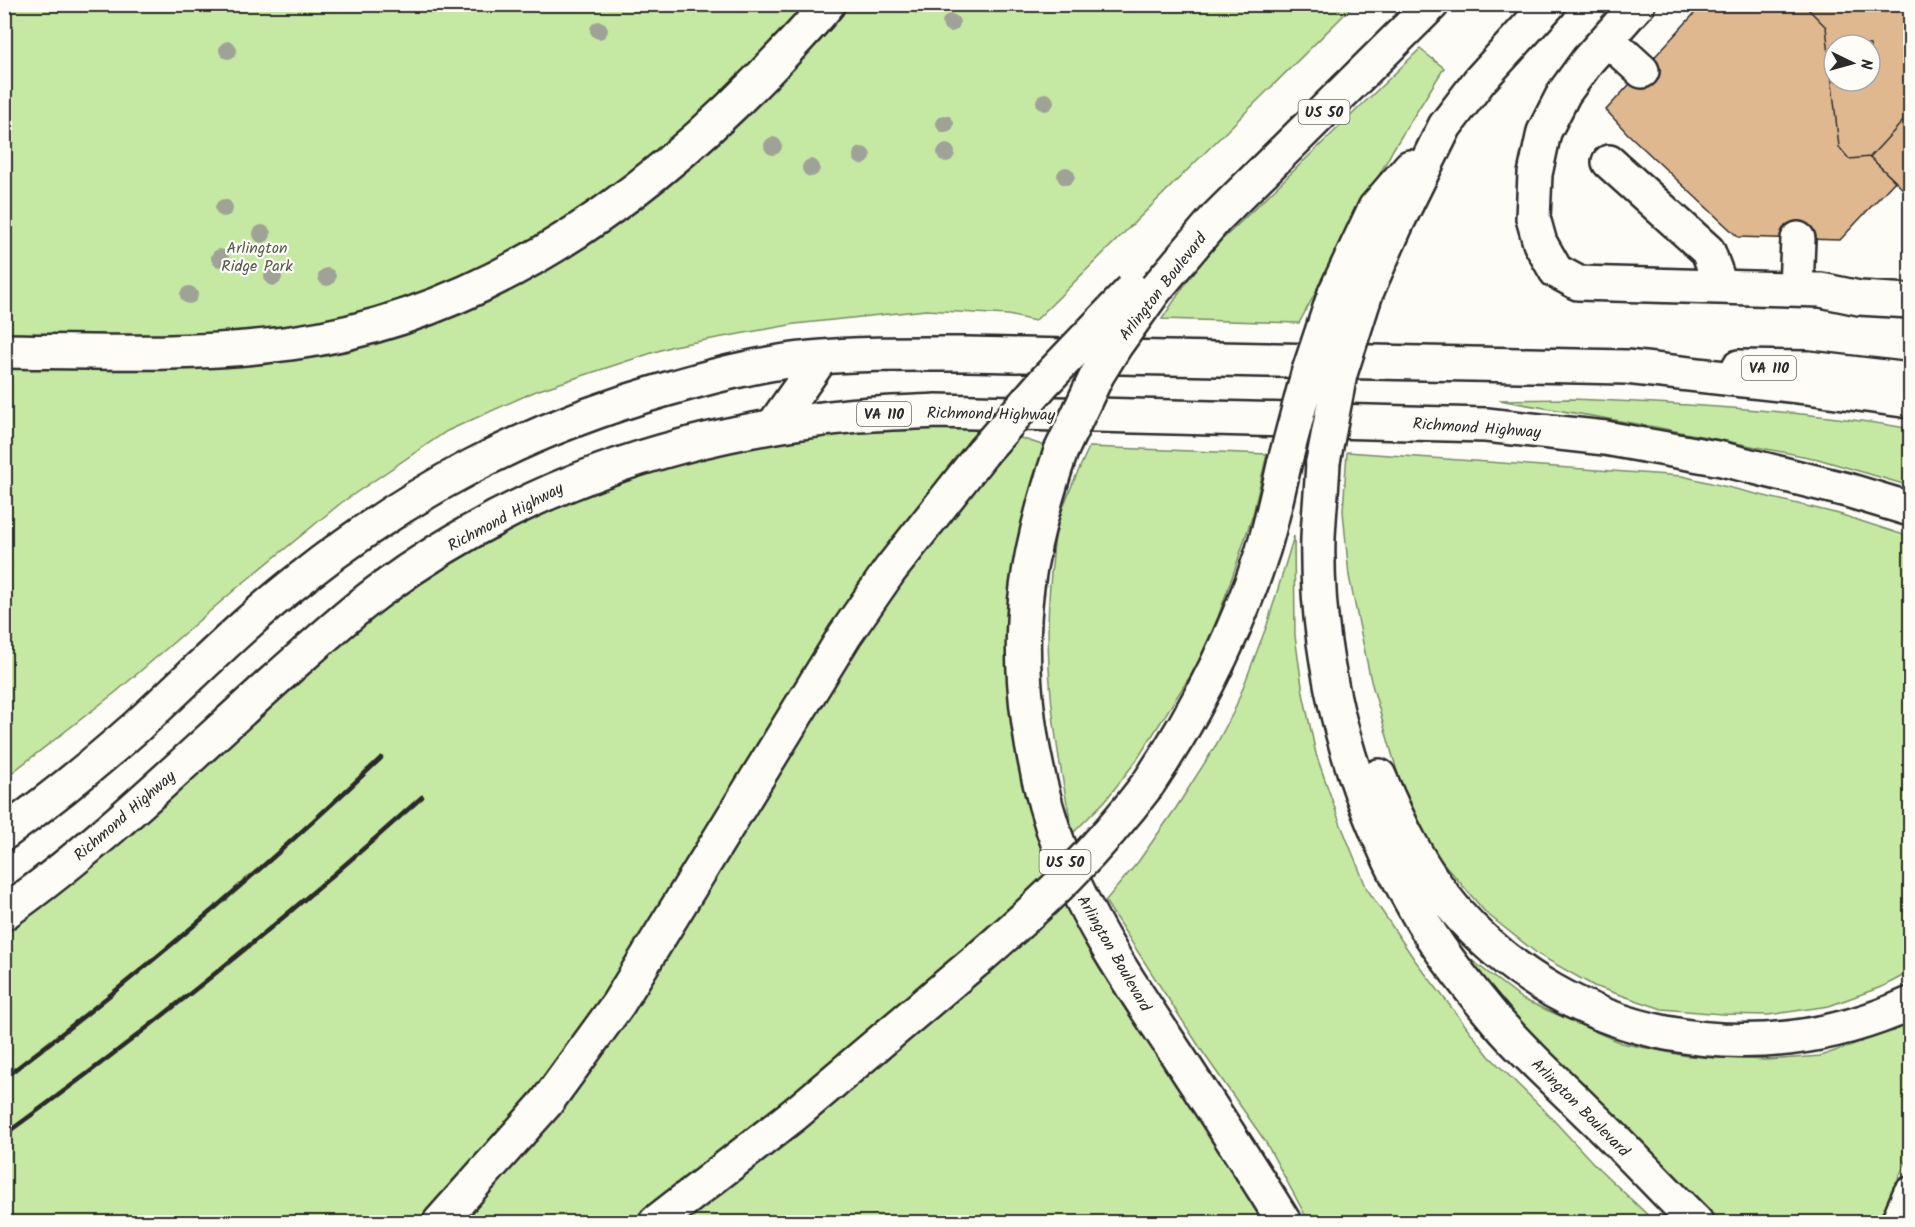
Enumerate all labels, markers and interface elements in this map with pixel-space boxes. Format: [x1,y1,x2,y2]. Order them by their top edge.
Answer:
north arrow [1822,33,1882,93]
text: N [1853,58,1878,70]
road number: US 50 [1298,100,1350,124]
street label: Arlington Boulevard [1113,227,1214,346]
park label: Arlington Ridge Park [221,236,293,279]
road number: VA 110 [1742,356,1796,380]
street label: Richmond Highway [927,401,1056,428]
road number: VA 110 [857,402,911,426]
street label: Richmond Highway [1412,412,1542,445]
street label: Richmond Highway [443,476,569,558]
street label: Richmond Highway [68,764,182,868]
road number: US 50 [1040,850,1090,874]
street label: Arlington Boulevard [1070,891,1158,1018]
street label: Arlington Boulevard [1525,1053,1636,1164]

